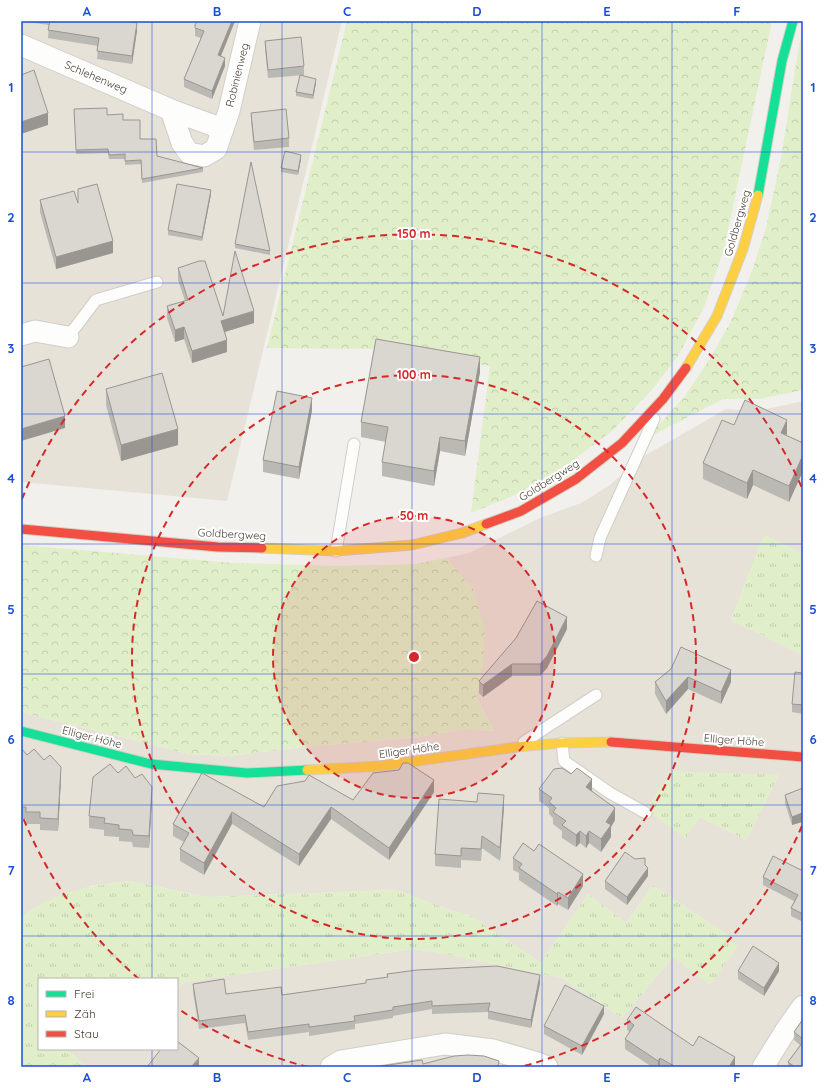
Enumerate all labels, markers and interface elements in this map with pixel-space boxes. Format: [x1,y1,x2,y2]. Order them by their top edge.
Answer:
text: A [83,3,92,19]
text: B [213,3,221,19]
text: C [343,3,351,19]
text: D [472,3,482,19]
text: E [603,3,611,19]
text: F [733,3,741,19]
street label: Robinienweg [222,41,252,109]
street label: Schlehenweg [62,57,130,97]
text: 1 [8,79,14,95]
text: 1 [810,79,816,95]
street label: Goldbergweg [721,188,753,258]
text: 2 [7,209,15,225]
text: 2 [809,209,817,225]
text: 150 m [397,226,431,241]
text: 3 [8,340,15,356]
text: 3 [810,340,817,356]
text: 100 m [397,367,431,382]
street label: Goldbergweg [516,456,582,504]
text: 4 [7,470,15,486]
text: 4 [809,470,817,486]
text: 50 m [400,508,428,523]
street label: Goldbergweg [197,525,267,543]
text: 5 [7,601,15,617]
text: 5 [809,601,817,617]
centre of rings [407,650,421,664]
street label: Elliger Höhe [61,723,123,751]
text: 6 [7,731,15,747]
street label: Elliger Höhe [703,731,765,749]
text: 6 [809,731,817,747]
street label: Elliger Höhe [378,739,440,761]
text: 7 [7,862,15,878]
text: 7 [809,862,817,878]
legend [38,978,178,1050]
text: Frei [74,986,94,1001]
text: 8 [7,992,15,1008]
text: 8 [809,992,817,1008]
text: Zäh [74,1006,96,1021]
text: Stau [74,1026,99,1041]
text: A [83,1069,92,1085]
text: B [213,1069,221,1085]
text: C [343,1069,351,1085]
text: D [472,1069,482,1085]
text: E [603,1069,611,1085]
text: F [733,1069,741,1085]

